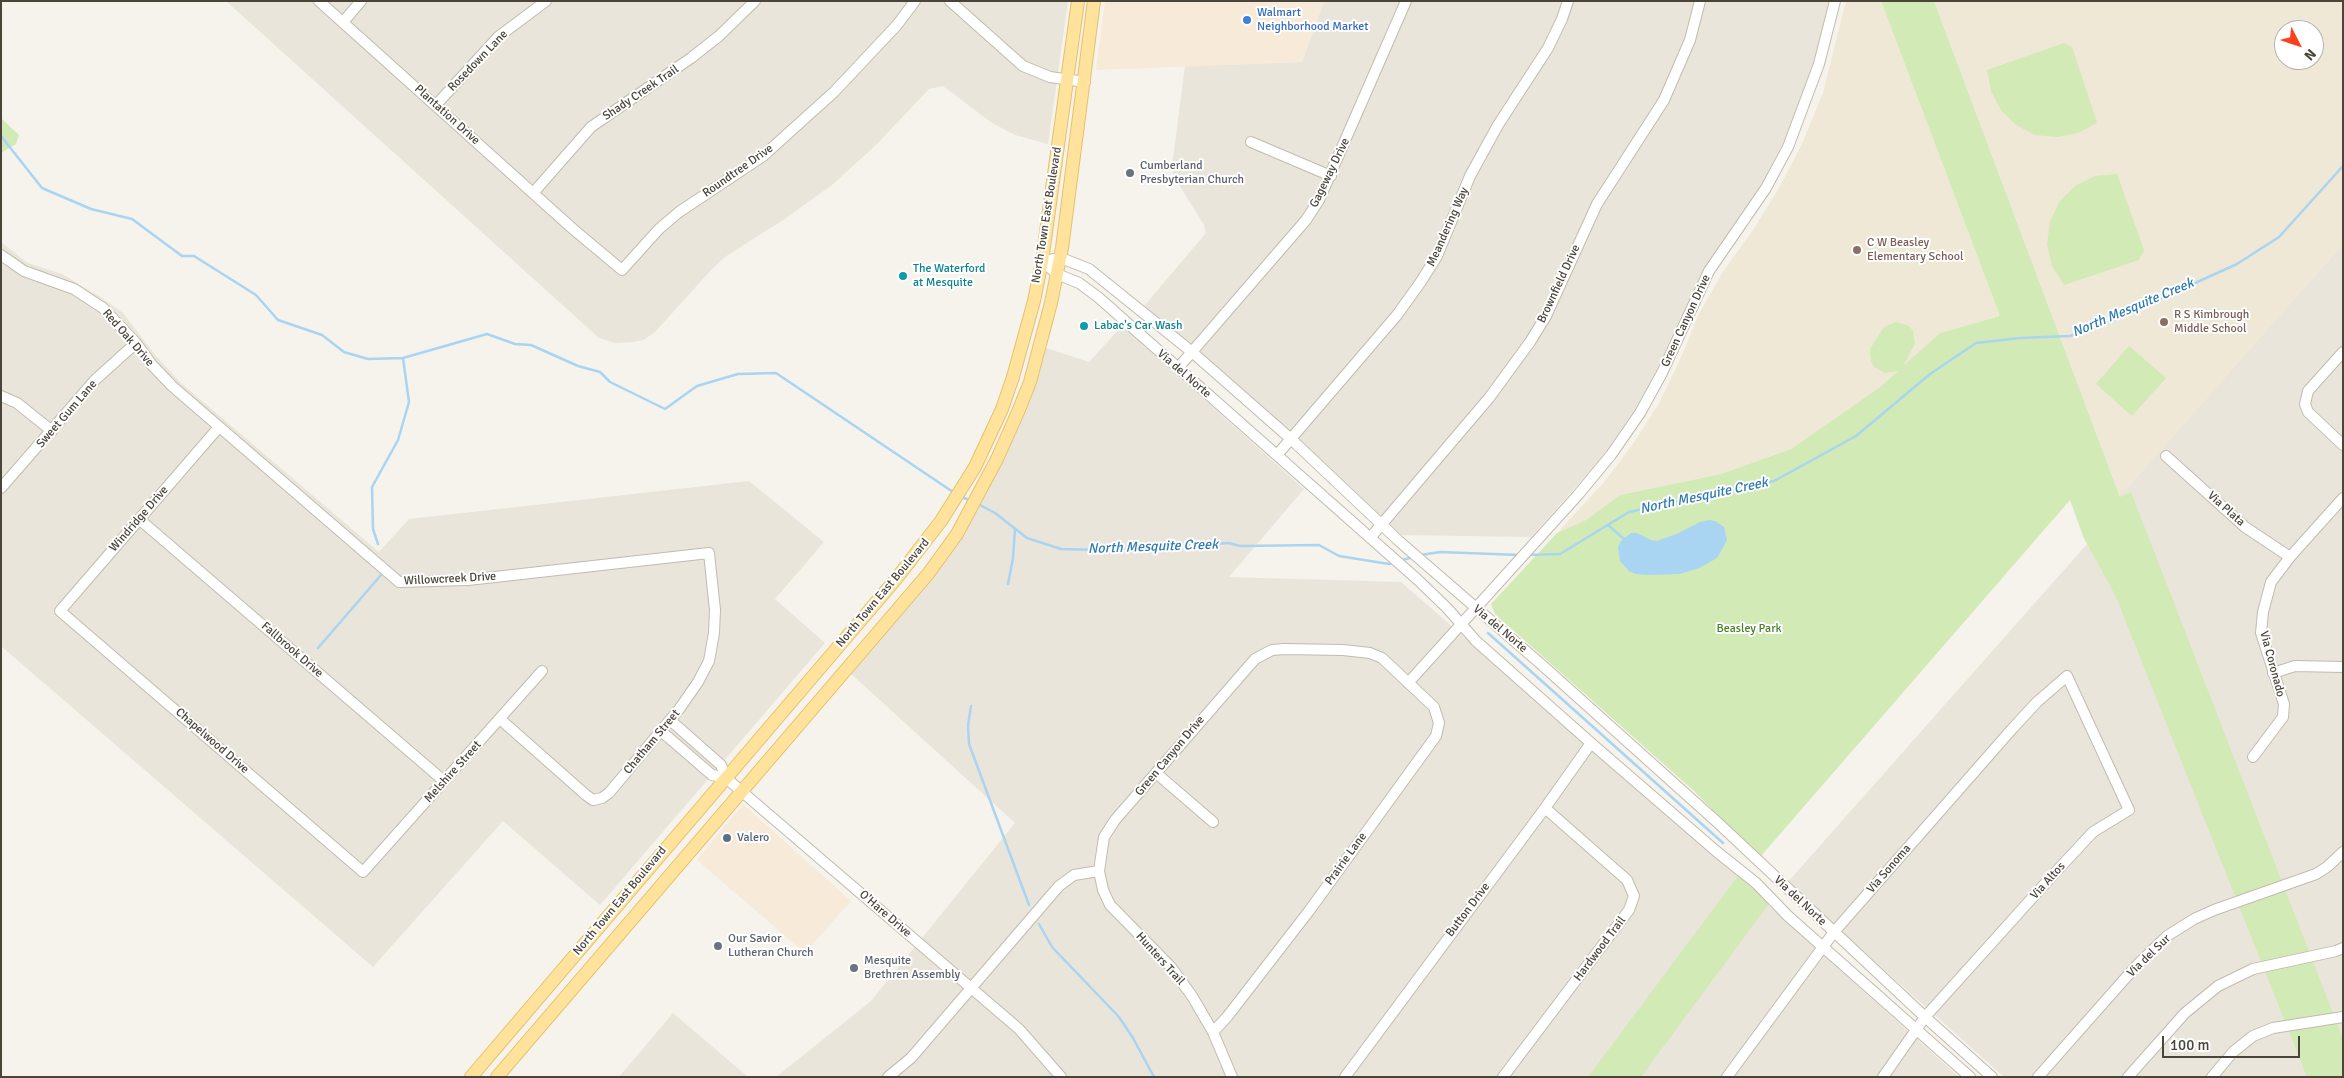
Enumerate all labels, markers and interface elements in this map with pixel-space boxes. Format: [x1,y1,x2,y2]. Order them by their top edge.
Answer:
place label: Walmart Neighborhood Market [1257,6,1368,34]
marker: Walmart Neighborhood Market [1241,14,1253,26]
north arrow [2274,20,2324,70]
street label: Rosedown Lane [445,27,511,95]
text: N [2300,45,2320,64]
street label: Shady Creek Trail [600,62,682,124]
street label: Plantation Drive [411,82,483,148]
street label: Gageway Drive [1307,136,1353,210]
street label: Roundtree Drive [700,141,776,201]
street label: North Town East Boulevard [1029,146,1065,284]
place label: Cumberland Presbyterian Church [1140,159,1244,187]
marker: Cumberland Presbyterian Church [1124,167,1136,179]
street label: Meandering Way [1424,185,1472,269]
place label: C W Beasley Elementary School [1867,236,1963,264]
street label: Brownfield Drive [1535,242,1583,326]
marker: C W Beasley Elementary School [1851,244,1863,256]
place label: The Waterford at Mesquite [913,262,985,290]
marker: The Waterford at Mesquite [897,270,909,282]
street label: Green Canyon Drive [1658,272,1714,370]
water label: North Mesquite Creek [2070,275,2196,341]
street label: Red Oak Drive [99,306,157,370]
place label: R S Kimbrough Middle School [2174,308,2249,336]
marker: R S Kimbrough Middle School [2158,316,2170,328]
place label: Labac's Car Wash [1094,319,1183,333]
marker: Labac's Car Wash [1078,320,1090,332]
street label: Via del Norte [1154,347,1214,401]
street label: Sweet Gum Lane [34,377,100,451]
water label: North Mesquite Creek [1639,474,1769,518]
street label: Windridge Drive [107,483,171,555]
street label: Via Plata [2204,488,2248,530]
street label: North Town East Boulevard [833,536,933,650]
water label: North Mesquite Creek [1088,536,1218,558]
street label: Willowcreek Drive [404,569,496,589]
street label: Via del Norte [1470,602,1530,656]
street label: Fallbrook Drive [258,619,326,681]
park label: Beasley Park [1716,622,1782,636]
street label: Via Coronado [2256,629,2288,699]
street label: Chapelwood Drive [172,705,252,777]
street label: Chatham Street [621,707,683,777]
street label: Green Canyon Drive [1132,713,1208,799]
street label: Melshire Street [421,738,485,806]
street label: Prairie Lane [1322,830,1370,888]
place label: Valero [737,831,769,845]
marker: Valero [721,832,733,844]
street label: Via Sonoma [1864,842,1914,896]
street label: North Town East Boulevard [570,844,670,958]
street label: Via Altos [2028,859,2068,903]
street label: Via del Norte [1771,873,1829,929]
street label: Button Drive [1443,880,1493,940]
street label: O'Hare Drive [856,888,914,940]
street label: Hardwood Trail [1571,914,1629,984]
street label: Hunters Trail [1133,930,1187,988]
place label: Our Savior Lutheran Church [728,932,814,960]
street label: Via del Sur [2124,932,2174,980]
marker: Our Savior Lutheran Church [712,940,724,952]
place label: Mesquite Brethren Assembly [864,954,960,982]
marker: Mesquite Brethren Assembly [848,962,860,974]
scale bar [2164,1026,2302,1058]
text: 100 m [2170,1036,2210,1054]

